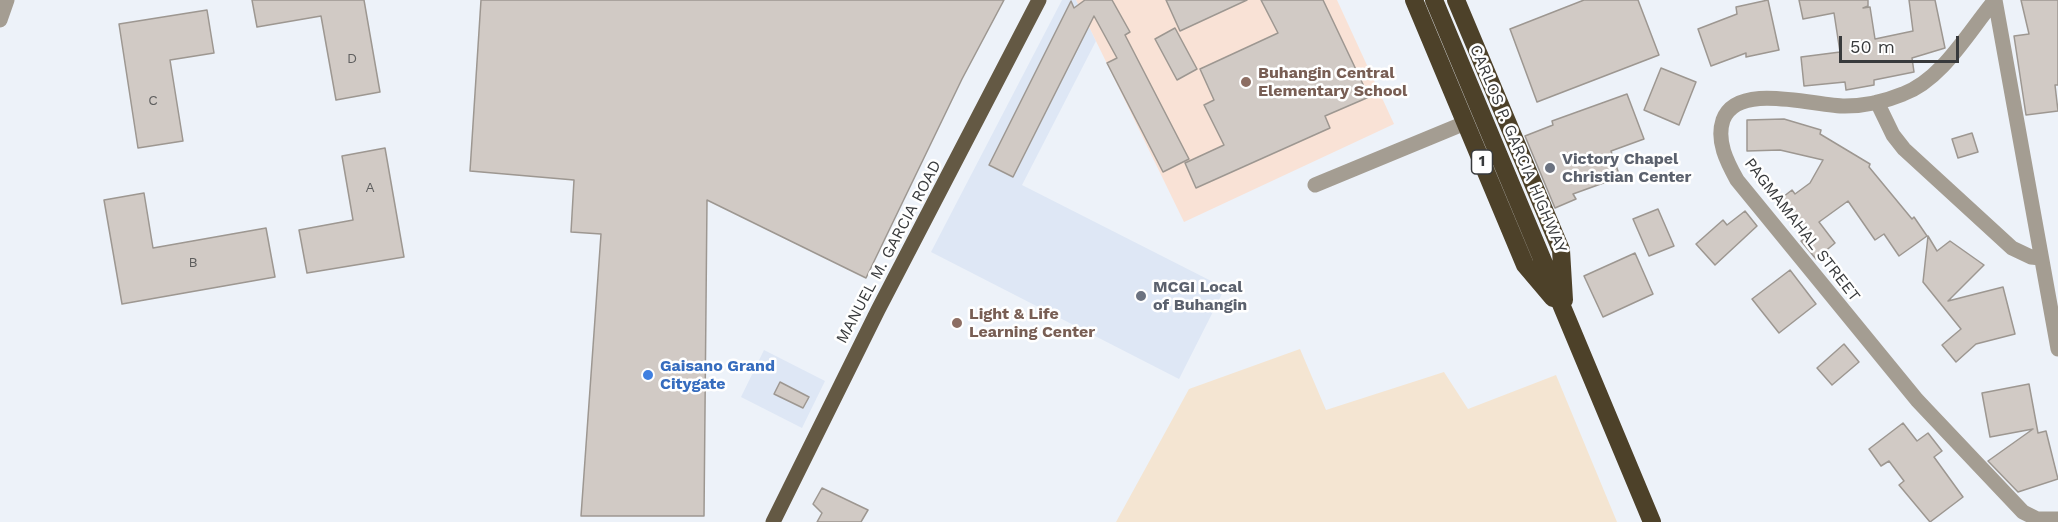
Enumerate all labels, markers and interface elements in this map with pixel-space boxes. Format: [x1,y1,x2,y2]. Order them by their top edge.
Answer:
scale bar [1842,24,1962,62]
text: 50 m [1850,36,1895,57]
street label: CARLOS P. GARCIA HIGHWAY [1465,42,1571,256]
house number: D [347,51,357,67]
place label: Buhangin Central Elementary School [1258,63,1407,101]
marker: Buhangin Central Elementary School [1239,75,1253,89]
house number: C [148,93,158,109]
place label: Victory Chapel Christian Center [1562,149,1691,187]
road number: 1 [1472,150,1492,174]
street label: PAGMAMAHAL STREET [1740,154,1864,306]
street label: MANUEL M. GARCIA ROAD [833,157,945,347]
marker: Victory Chapel Christian Center [1543,161,1557,175]
house number: A [365,180,375,196]
house number: B [188,255,198,271]
place label: MCGI Local of Buhangin [1153,277,1247,315]
marker: MCGI Local of Buhangin [1134,289,1148,303]
place label: Light & Life Learning Center [969,304,1095,342]
marker: Light & Life Learning Center [950,316,964,330]
place label: Gaisano Grand Citygate [660,356,775,394]
marker: Gaisano Grand Citygate [641,368,655,382]

